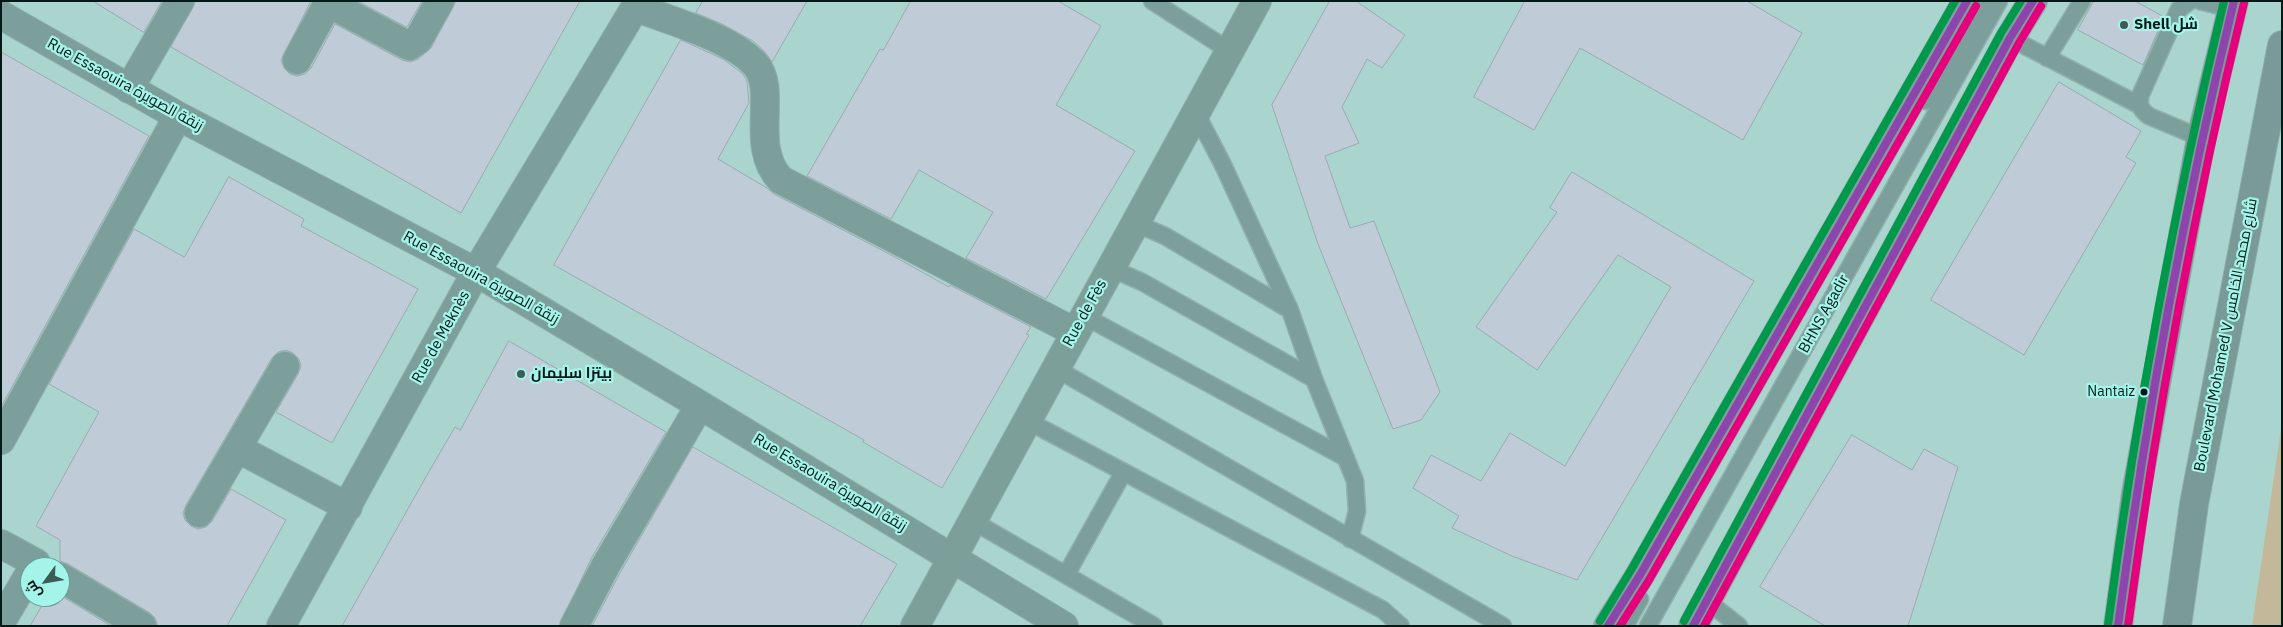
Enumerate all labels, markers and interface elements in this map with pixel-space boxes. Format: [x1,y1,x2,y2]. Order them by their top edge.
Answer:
place label: Shell شل [2134,16,2198,34]
marker: Shell شل [2118,19,2130,31]
street label: Rue Essaouira زنقة الصويرة [44,35,206,135]
street label: Boulevard Mohamed V شارع محمد الخامس [2191,197,2261,473]
street label: Rue Essaouira زنقة الصويرة [400,228,562,328]
street label: BHNS Agadir [1795,272,1853,356]
street label: Rue de Fès [1059,276,1111,350]
street label: Rue de Meknès [408,288,474,386]
place label: بيتزا سليمان [531,365,612,383]
marker: بيتزا سليمان [515,368,527,380]
place label: Nantaiz [2087,384,2135,400]
marker: Nantaiz [2139,387,2149,397]
street label: Rue Essaouira زنقة الصويرة [750,430,910,536]
north arrow [20,557,70,607]
text: ش [21,577,46,602]

